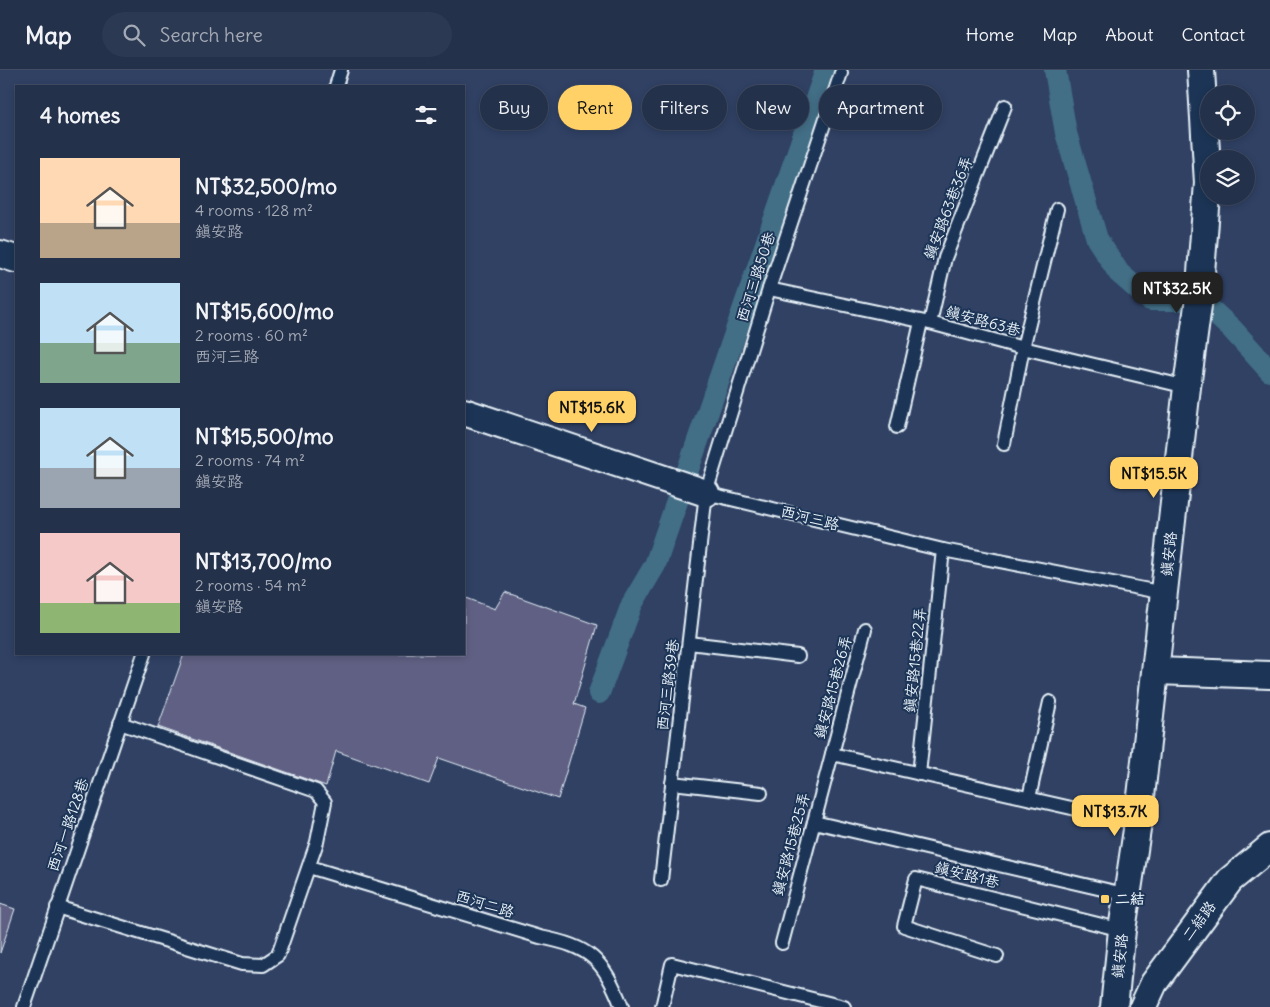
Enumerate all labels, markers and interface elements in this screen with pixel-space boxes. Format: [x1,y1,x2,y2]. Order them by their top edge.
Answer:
search box [102,12,452,57]
text: Map [25,20,72,50]
icon: search [120,21,148,49]
text: Search here [160,23,263,47]
text: Home [966,23,1014,46]
text: Map [1042,23,1077,46]
text: About [1105,23,1153,46]
text: Contact [1181,23,1245,46]
chip: Buy [480,85,548,130]
chip: Rent [558,85,632,130]
chip: Filters [642,85,727,130]
chip: New [737,85,809,130]
chip: Apartment [819,85,942,130]
map controls [1200,85,1255,205]
button: locate [1200,85,1255,140]
icon: filters [412,101,440,129]
text: 4 homes [40,102,120,129]
button: layers [1200,150,1255,205]
street label: 鎮安路63巷36弄 [919,153,976,262]
text: NT$32,500/mo [195,173,337,200]
icon: home [80,178,140,238]
text: 4 rooms · 128 m² [195,200,313,220]
text: 鎮安路 [195,221,243,241]
street label: 西河三路50巷 [732,229,779,324]
pin: NT$32.5K [1125,272,1229,314]
text: NT$32.5K [1143,278,1211,298]
text: NT$15,600/mo [195,298,334,325]
street label: 鎮安路63巷 [943,301,1023,340]
icon: home [80,303,140,363]
text: 2 rooms · 60 m² [195,325,308,345]
text: 西河三路 [195,346,259,366]
pin: NT$15.6K [540,390,644,433]
text: NT$15.6K [559,397,625,417]
text: NT$15,500/mo [195,423,334,450]
icon: home [80,428,140,488]
text: 2 rooms · 74 m² [195,450,305,470]
pin: NT$15.5K [1102,456,1206,499]
text: NT$15.5K [1121,463,1187,483]
text: 鎮安路 [195,471,243,491]
street label: 西河三路 [779,501,842,534]
street label: 鎮安路 [1157,531,1180,577]
text: NT$13,700/mo [195,548,332,575]
icon: home [80,553,140,613]
text: 2 rooms · 54 m² [195,575,307,595]
text: 鎮安路 [195,596,243,616]
street label: 鎮安路15巷22弄 [900,606,929,714]
street label: 鎮安路15巷26弄 [810,633,855,741]
street label: 西河三路39巷 [652,638,683,732]
street label: 西河一路128巷 [43,775,92,874]
street label: 鎮安路15巷25弄 [768,790,813,898]
pin: NT$13.7K [1063,794,1167,837]
text: NT$13.7K [1083,801,1147,821]
street label: 鎮安路1巷 [933,857,1001,892]
street label: 西河二路 [454,886,517,921]
place label: 二結 [1115,889,1145,908]
marker: 二結 [1099,893,1111,905]
street label: 二結路 [1177,897,1220,944]
street label: 鎮安路 [1108,933,1131,979]

